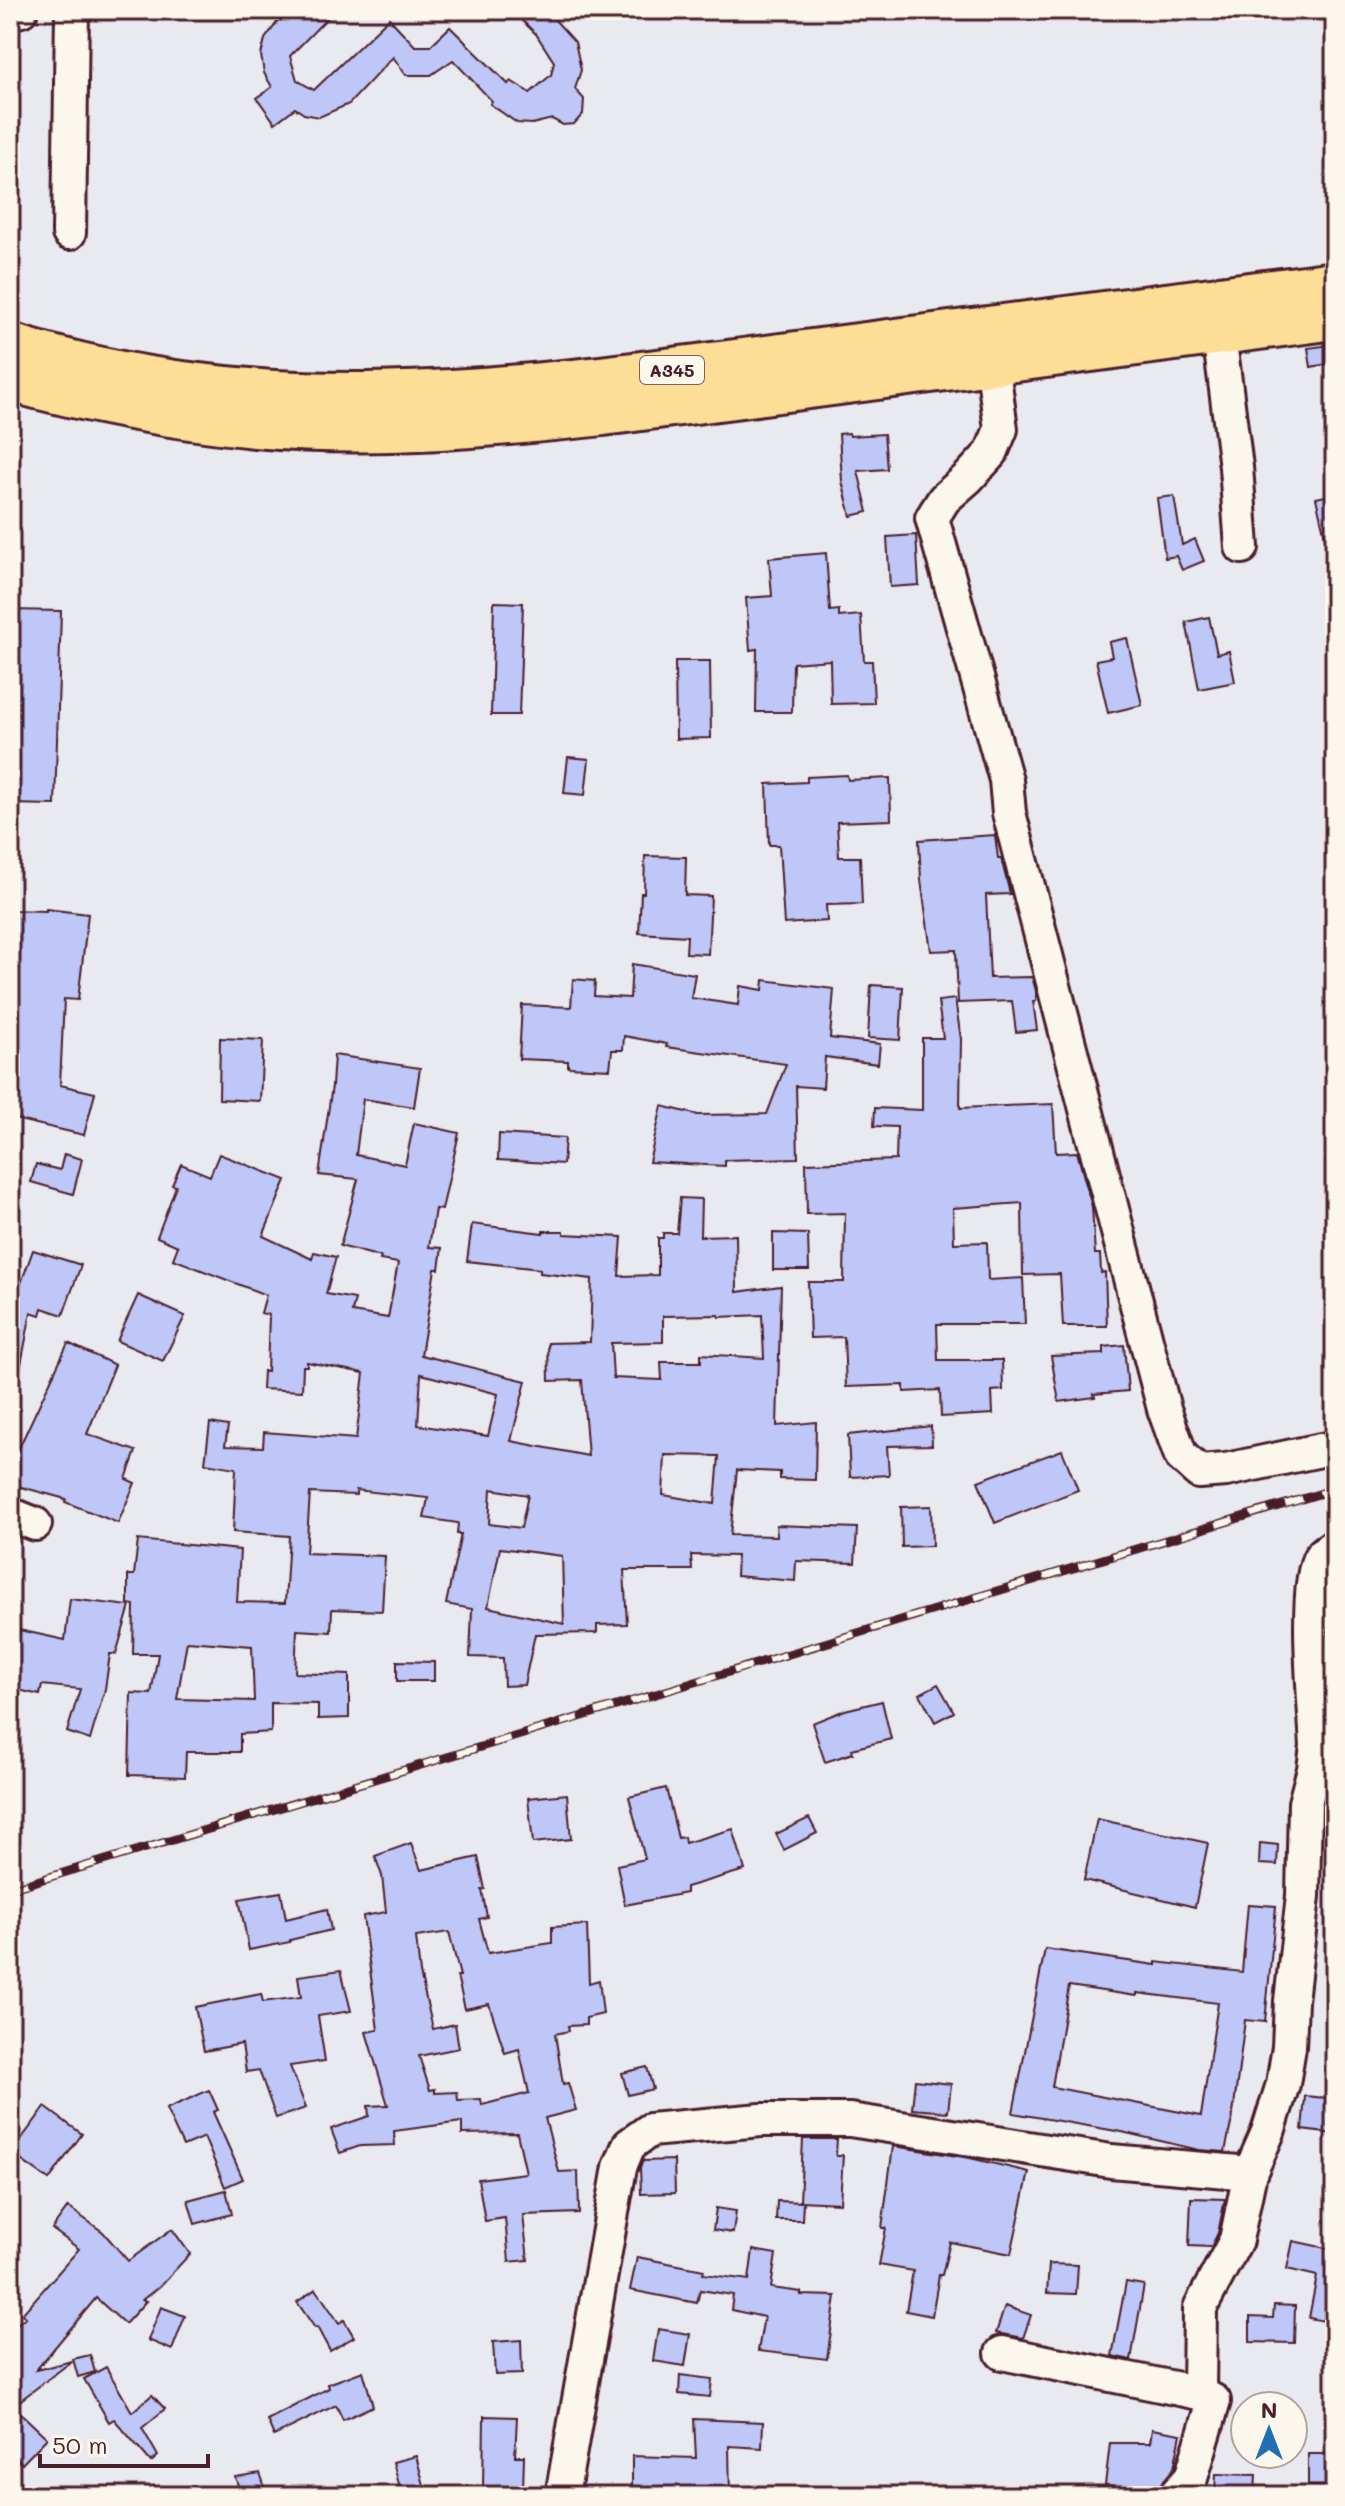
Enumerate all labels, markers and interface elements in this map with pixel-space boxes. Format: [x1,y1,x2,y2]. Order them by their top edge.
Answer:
road number: A345 [640,356,704,384]
north arrow [1229,2390,1309,2470]
text: N [1261,2395,1277,2424]
scale bar [40,2418,208,2468]
text: 50 m [52,2429,108,2460]

